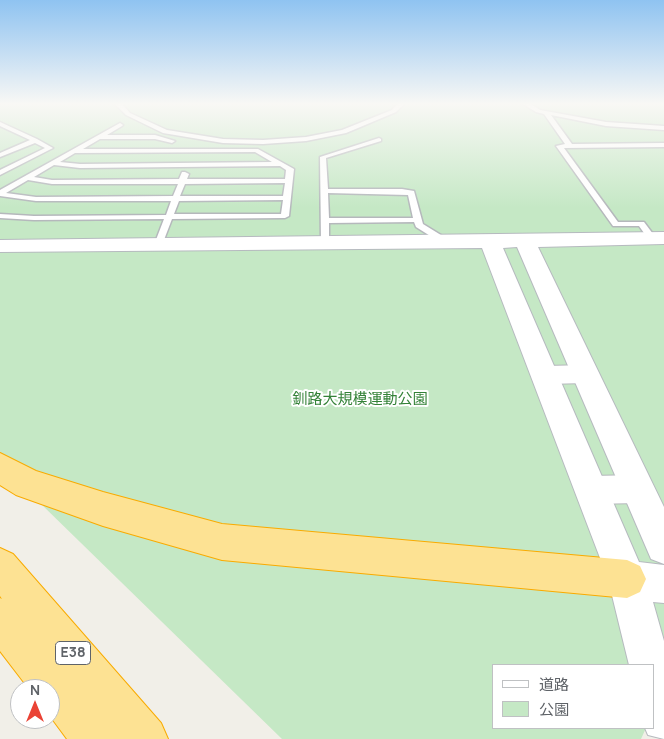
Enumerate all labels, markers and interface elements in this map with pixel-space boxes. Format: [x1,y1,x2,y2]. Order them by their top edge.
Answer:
park label: 釧路大規模運動公園 [293,391,427,409]
road number: E38 [56,641,90,664]
legend [492,664,654,729]
text: 道路 [539,674,569,695]
north arrow [10,679,60,729]
text: N [30,680,40,699]
text: 公園 [539,699,569,720]

